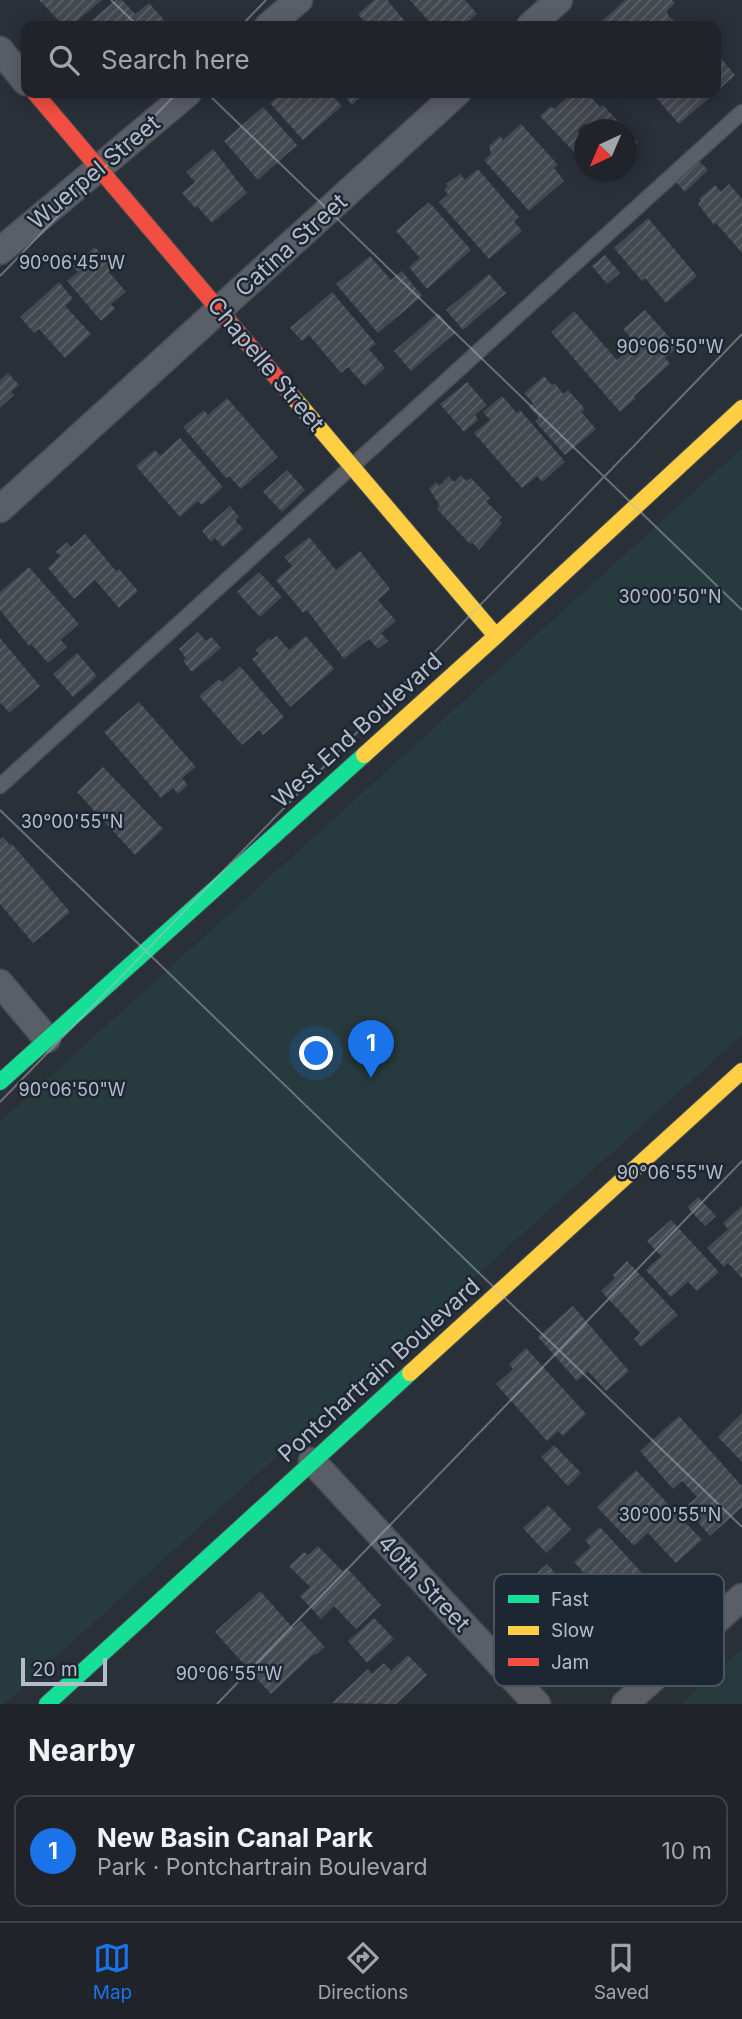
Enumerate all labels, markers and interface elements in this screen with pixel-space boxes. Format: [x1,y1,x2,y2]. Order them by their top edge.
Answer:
search box [21,21,721,98]
icon: search [45,41,83,79]
text: Search here [101,44,250,75]
street label: Wuerpel Street [23,109,166,235]
north arrow [574,119,637,182]
street label: Catina Street [229,187,353,302]
text: 90°06'45"W [19,252,125,273]
street label: Chapelle Street [202,291,331,437]
text: 90°06'50"W [616,336,724,357]
text: 30°00'50"N [618,586,722,607]
street label: West End Boulevard [267,647,447,813]
text: 30°00'55"N [21,811,123,832]
pin: 1 [348,1020,394,1078]
your location [299,1036,333,1070]
text: 90°06'50"W [18,1079,126,1100]
text: 90°06'55"W [617,1162,724,1183]
street label: Pontchartrain Boulevard [272,1272,486,1468]
text: 30°00'55"N [619,1504,721,1525]
street label: 40th Street [372,1529,476,1638]
legend [494,1574,724,1686]
text: Fast [551,1588,589,1611]
text: Slow [551,1619,594,1642]
text: Jam [551,1651,589,1674]
scale bar [21,1655,107,1687]
text: 20 m [32,1658,78,1681]
text: 90°06'55"W [176,1663,283,1684]
text: Nearby [28,1732,136,1768]
text: New Basin Canal Park [97,1822,373,1853]
text: 1 [48,1837,58,1865]
text: 10 m [662,1837,712,1865]
text: Park · Pontchartrain Boulevard [97,1853,428,1881]
tab: Map [93,1939,132,2004]
tab: Directions [318,1939,408,2004]
tab: Saved [594,1939,649,2004]

